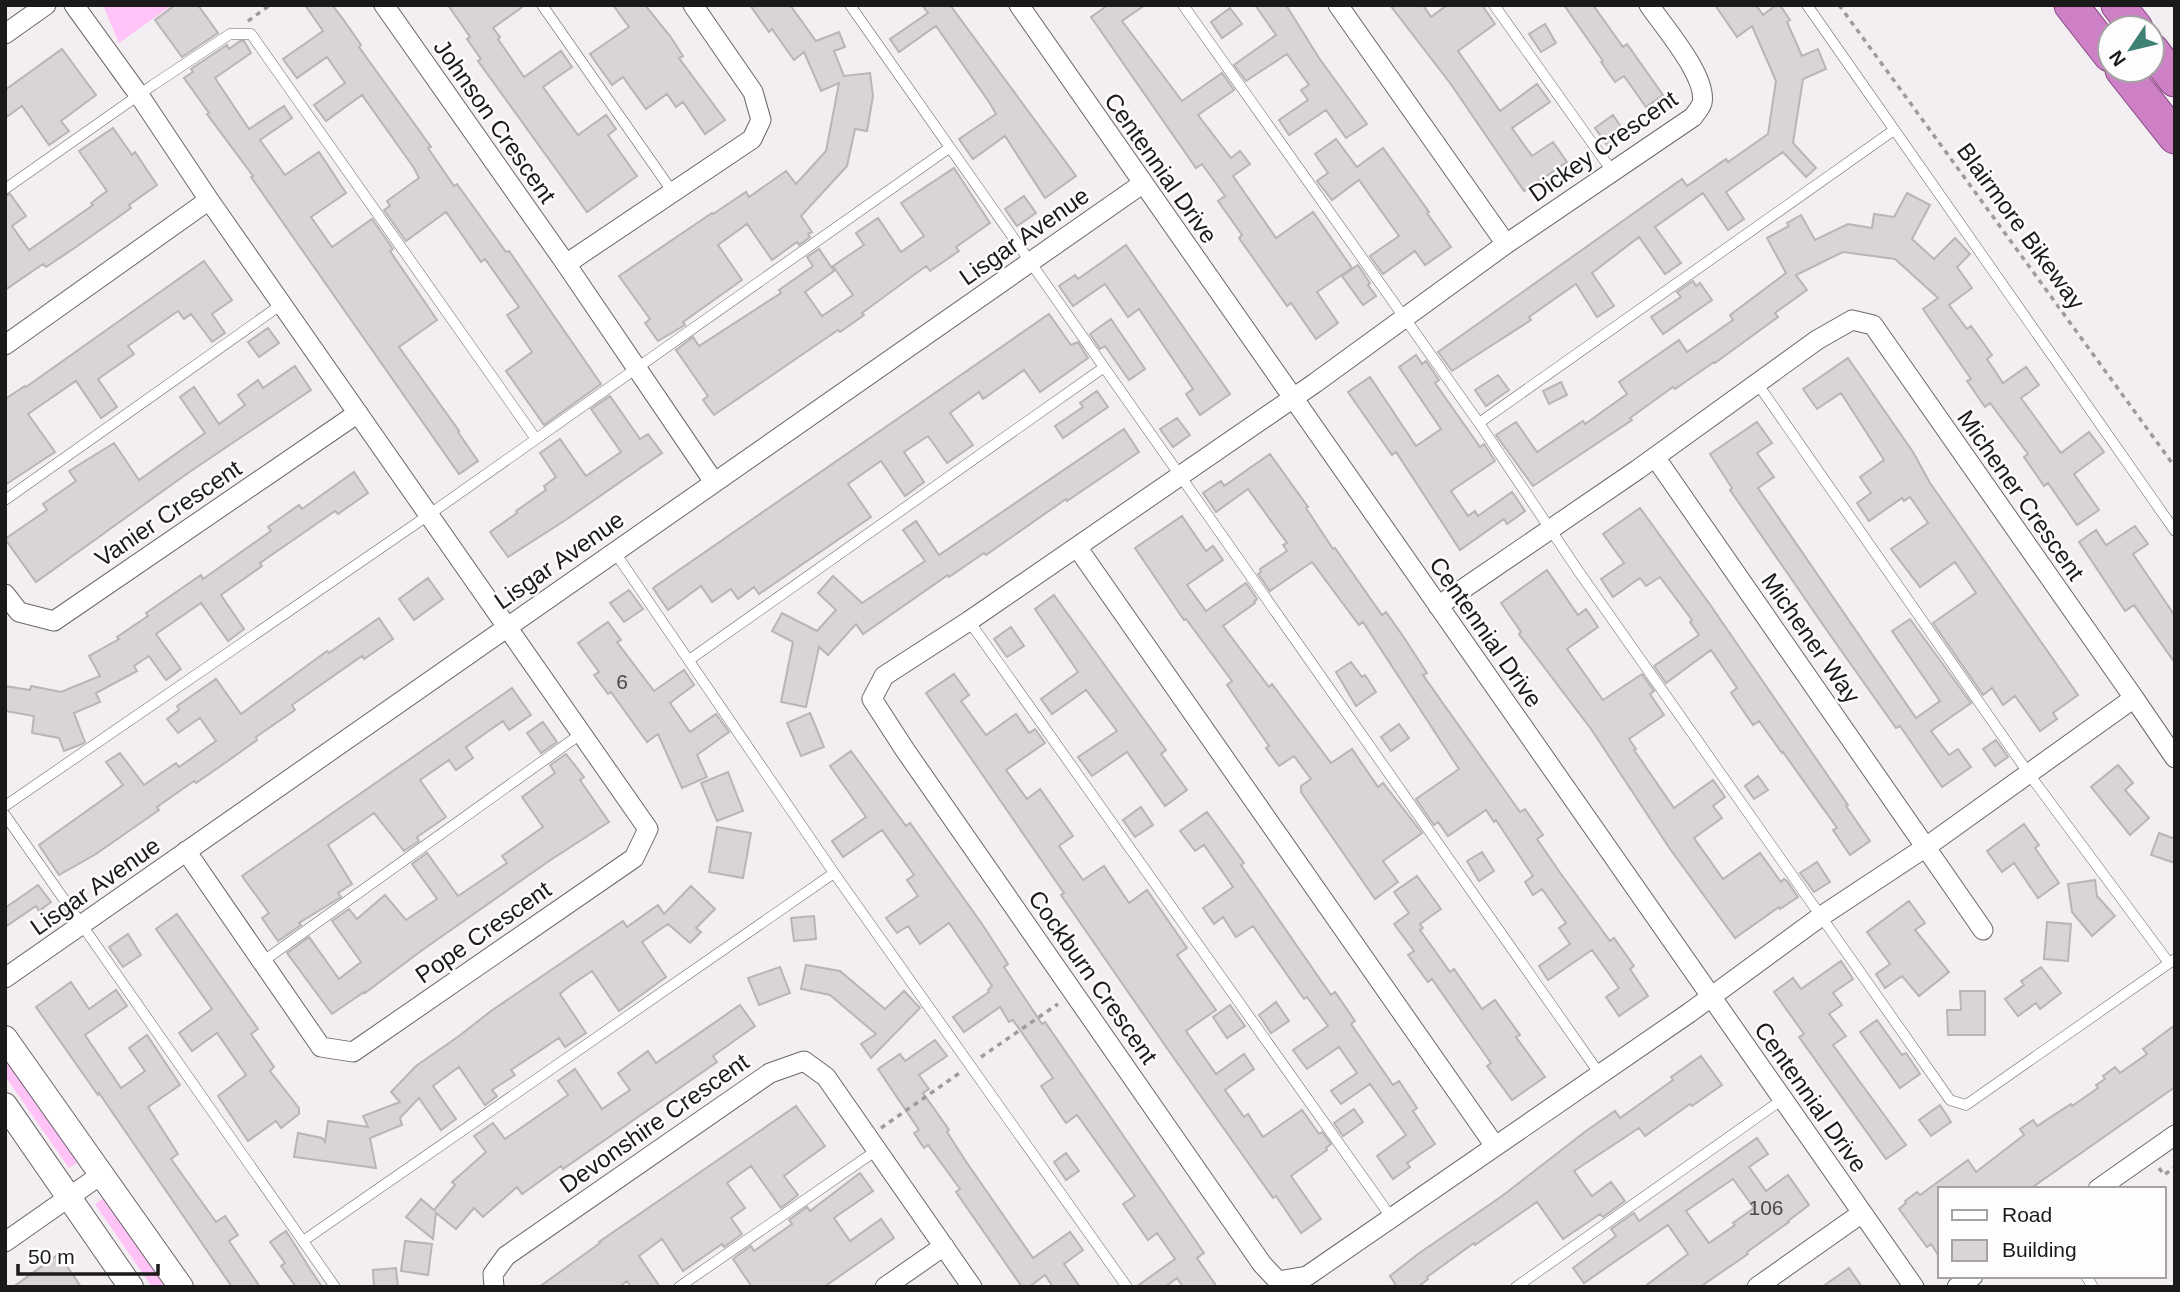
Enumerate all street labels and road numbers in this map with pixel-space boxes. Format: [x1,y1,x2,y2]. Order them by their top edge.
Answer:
street label: Johnson Crescent [428,34,562,208]
street label: Dickey Crescent [1524,85,1683,207]
street label: Centennial Drive [1099,88,1223,248]
street label: Blairmore Bikeway [1952,138,2090,314]
street label: Lisgar Avenue [954,181,1094,291]
street label: Michener Crescent [1952,405,2090,586]
street label: Vanier Crescent [90,454,246,572]
street label: Lisgar Avenue [489,505,629,615]
street label: Centennial Drive [1424,552,1548,712]
street label: Michener Way [1756,568,1866,708]
street label: Lisgar Avenue [25,831,165,941]
street label: Pope Crescent [410,875,556,989]
street label: Cockburn Crescent [1023,885,1163,1069]
street label: Centennial Drive [1749,1017,1873,1177]
street label: Devonshire Crescent [554,1047,754,1198]

